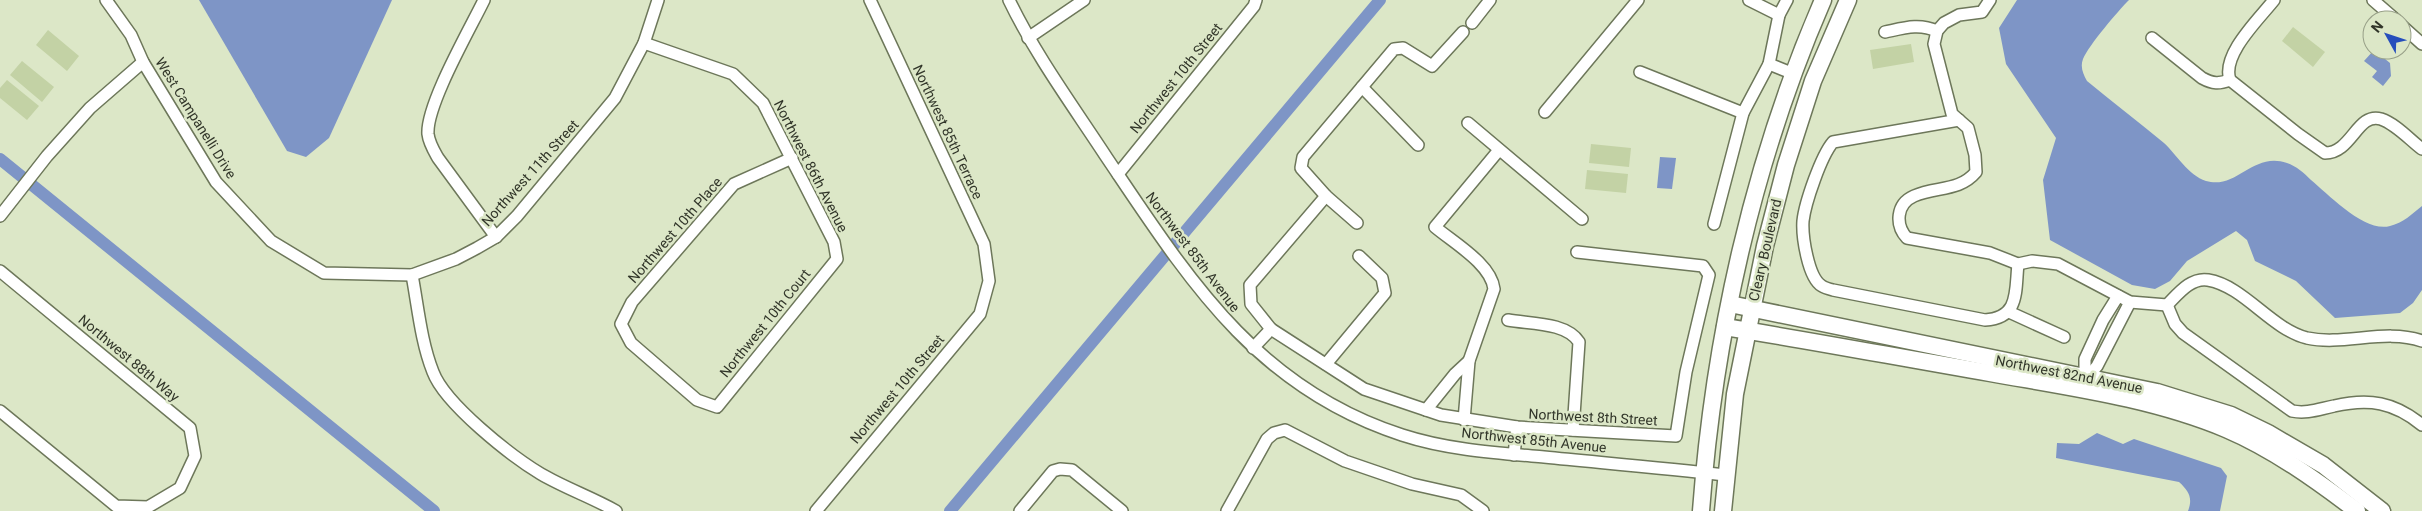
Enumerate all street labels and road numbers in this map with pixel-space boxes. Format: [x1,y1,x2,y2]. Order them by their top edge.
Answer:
street label: Northwest 10th Street [1127,19,1226,136]
street label: West Campanelli Drive [152,55,240,181]
street label: Northwest 85th Terrace [910,62,986,202]
street label: Northwest 86th Avenue [771,97,851,235]
street label: Northwest 11th Street [478,116,582,229]
street label: Northwest 10th Place [625,174,725,286]
street label: Northwest 85th Avenue [1143,189,1243,315]
street label: Cleary Boulevard [1745,197,1785,303]
street label: Northwest 10th Court [716,265,814,380]
street label: Northwest 88th Way [75,311,183,405]
street label: Northwest 10th Street [847,331,947,447]
street label: Northwest 82nd Avenue [1994,352,2144,396]
street label: Northwest 8th Street [1528,406,1658,428]
street label: Northwest 85th Avenue [1461,424,1607,456]

